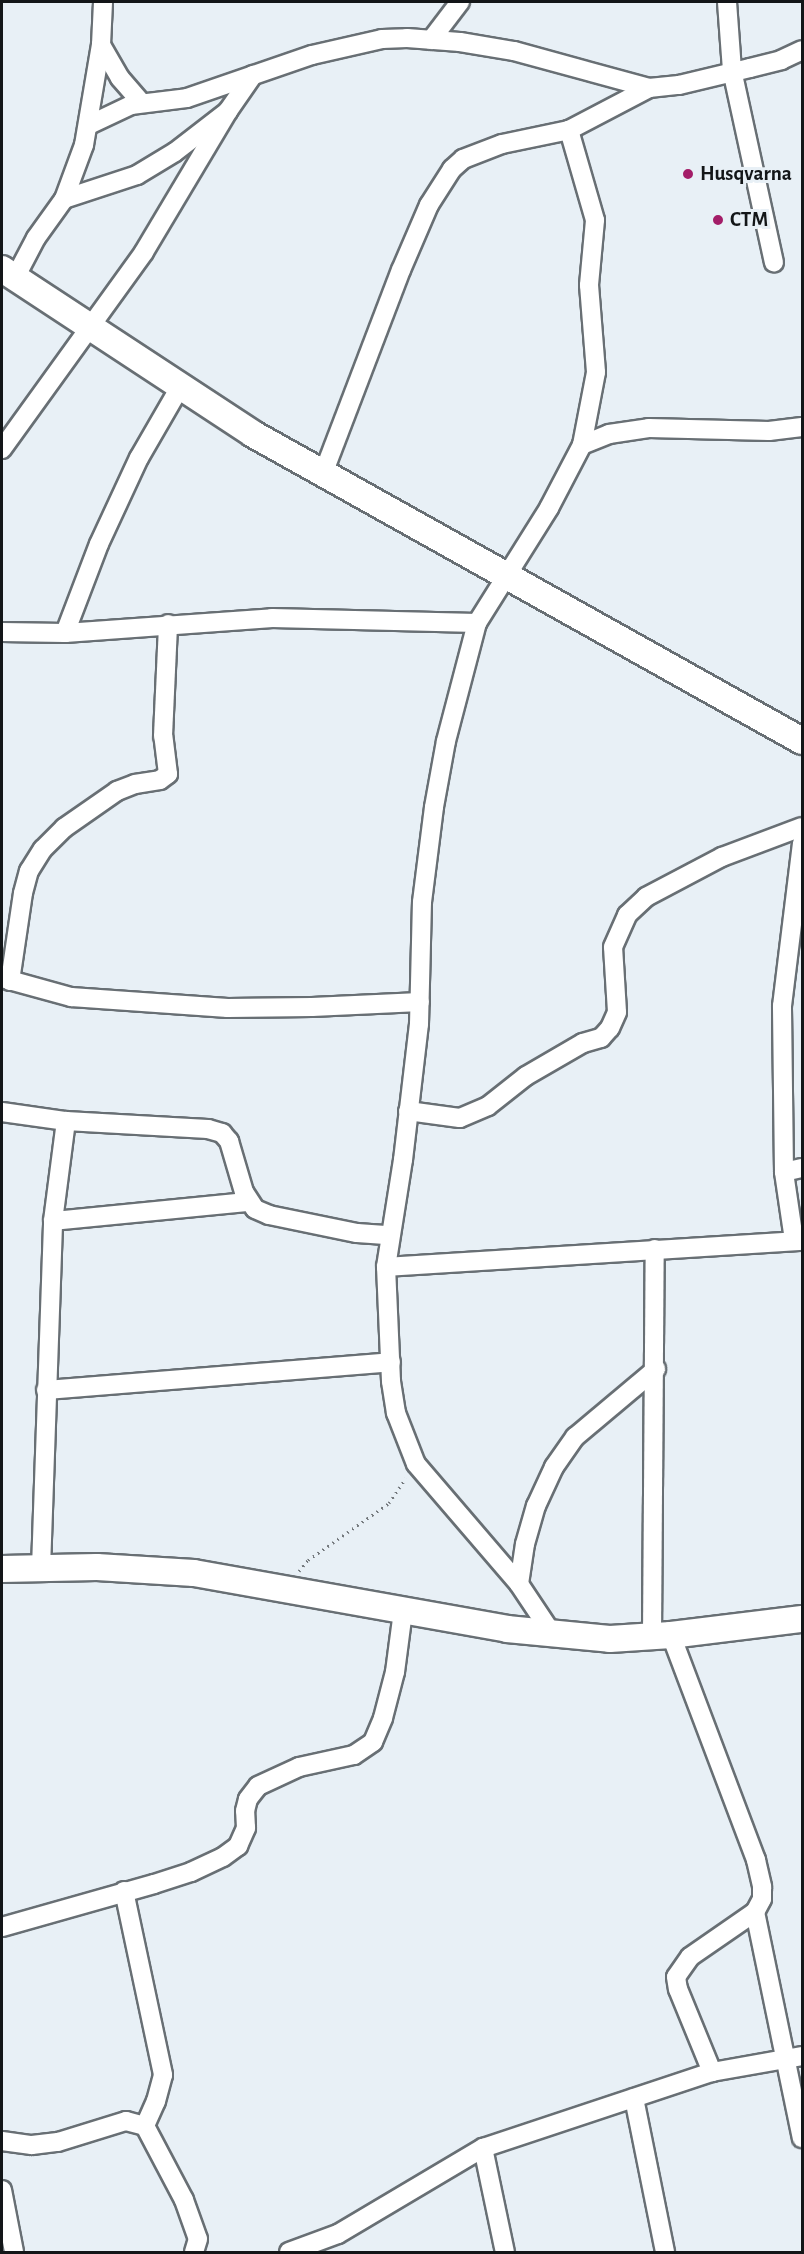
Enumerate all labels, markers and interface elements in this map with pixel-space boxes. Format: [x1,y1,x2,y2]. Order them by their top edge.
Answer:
place label: Husqvarna [700,161,792,187]
marker: Husqvarna [681,167,695,181]
place label: CTM [730,207,768,233]
marker: CTM [711,213,725,227]

